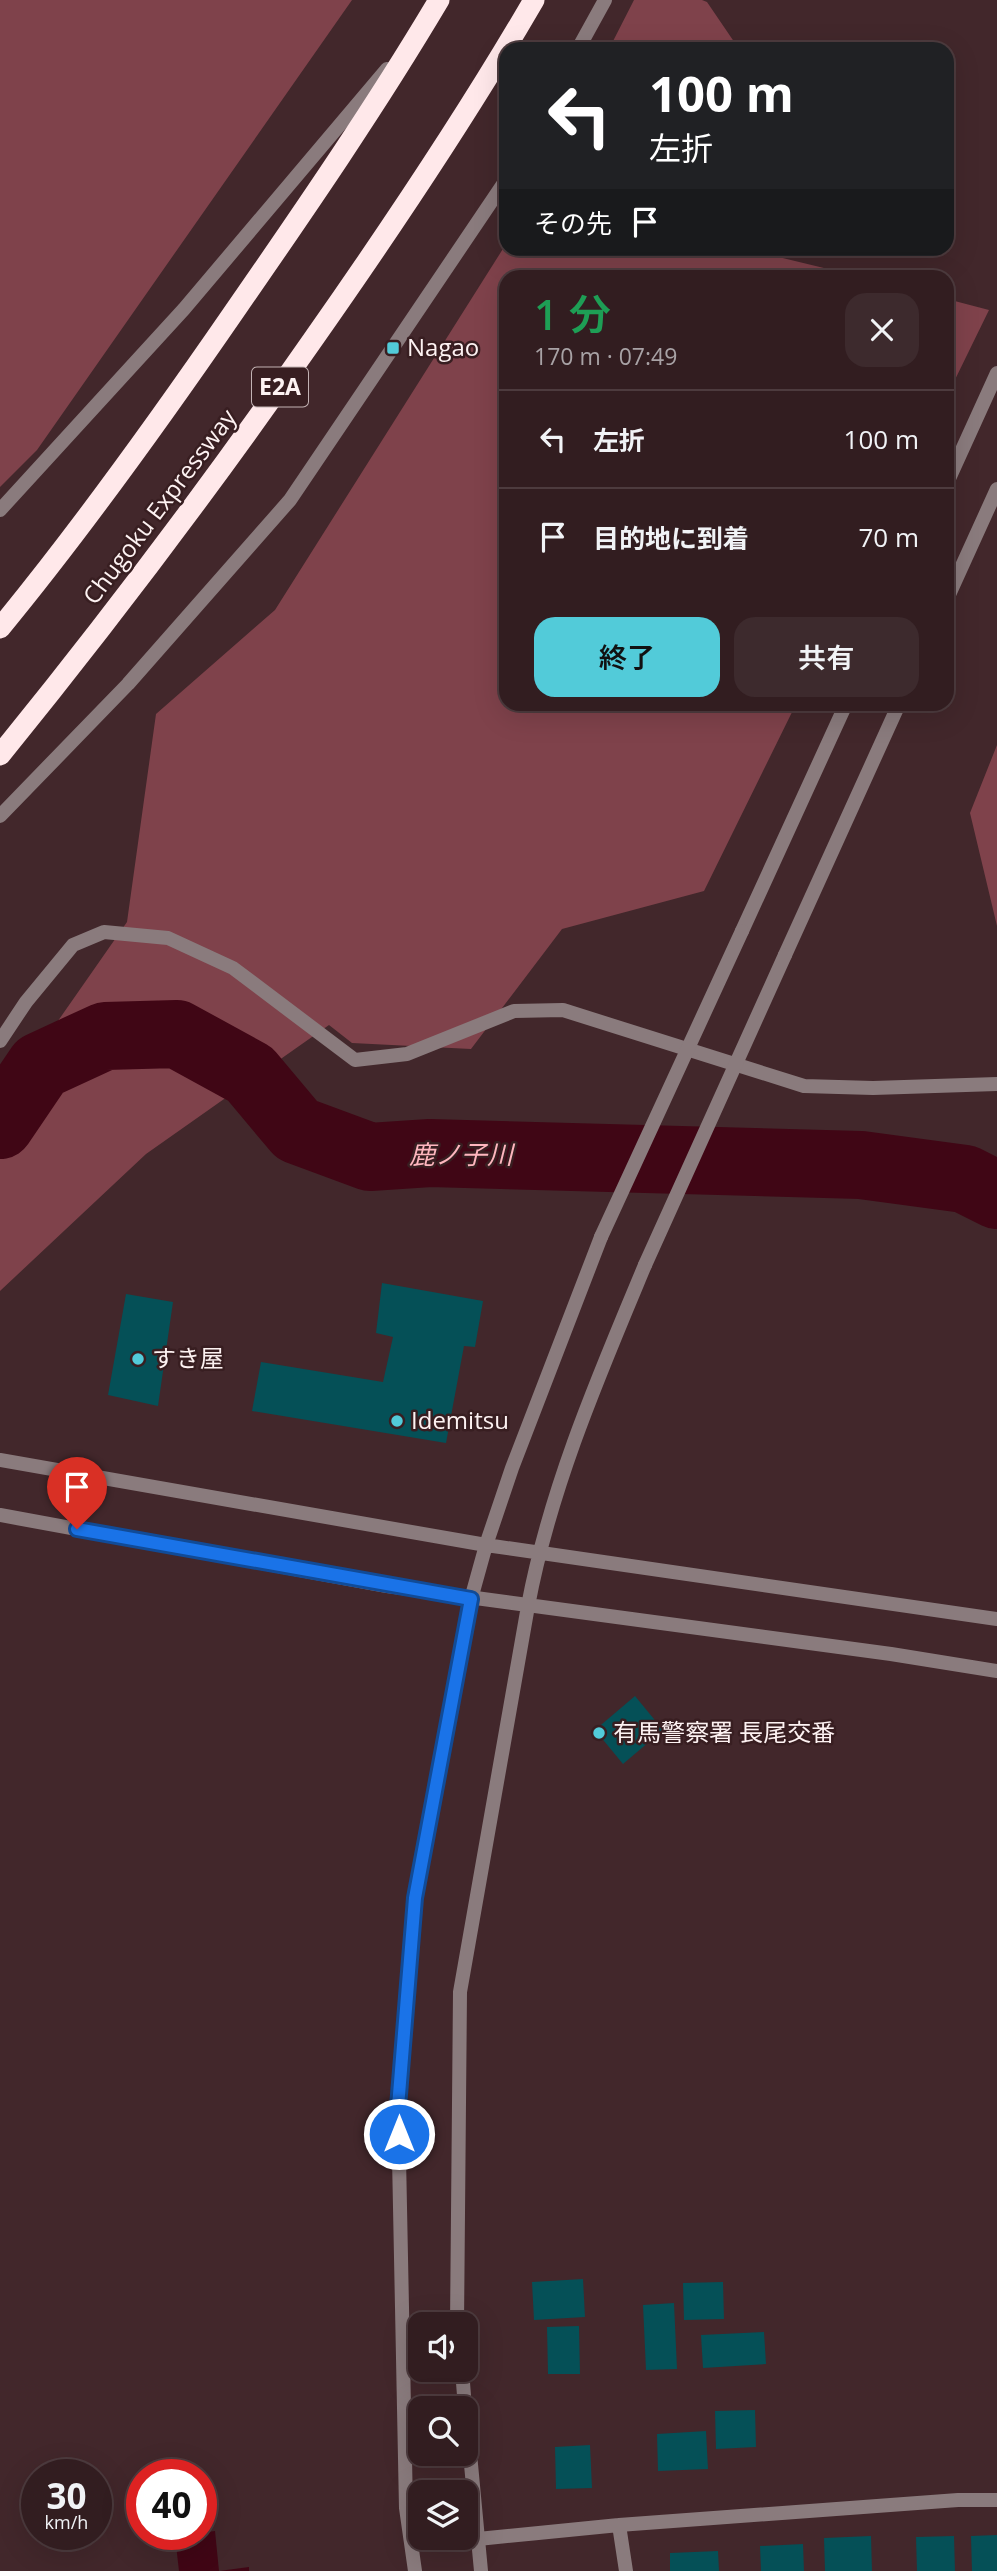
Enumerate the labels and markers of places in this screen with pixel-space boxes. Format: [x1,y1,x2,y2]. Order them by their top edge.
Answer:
place label: Nagao [407,330,479,363]
marker: Nagao [385,340,401,356]
place label: すき屋 [152,1341,224,1374]
marker: すき屋 [130,1351,146,1367]
place label: Idemitsu [411,1403,509,1436]
marker: Idemitsu [389,1413,405,1429]
pin [47,1457,107,1529]
place label: 有馬警察署 長尾交番 [613,1715,835,1748]
marker: 有馬警察署 長尾交番 [591,1725,607,1741]

